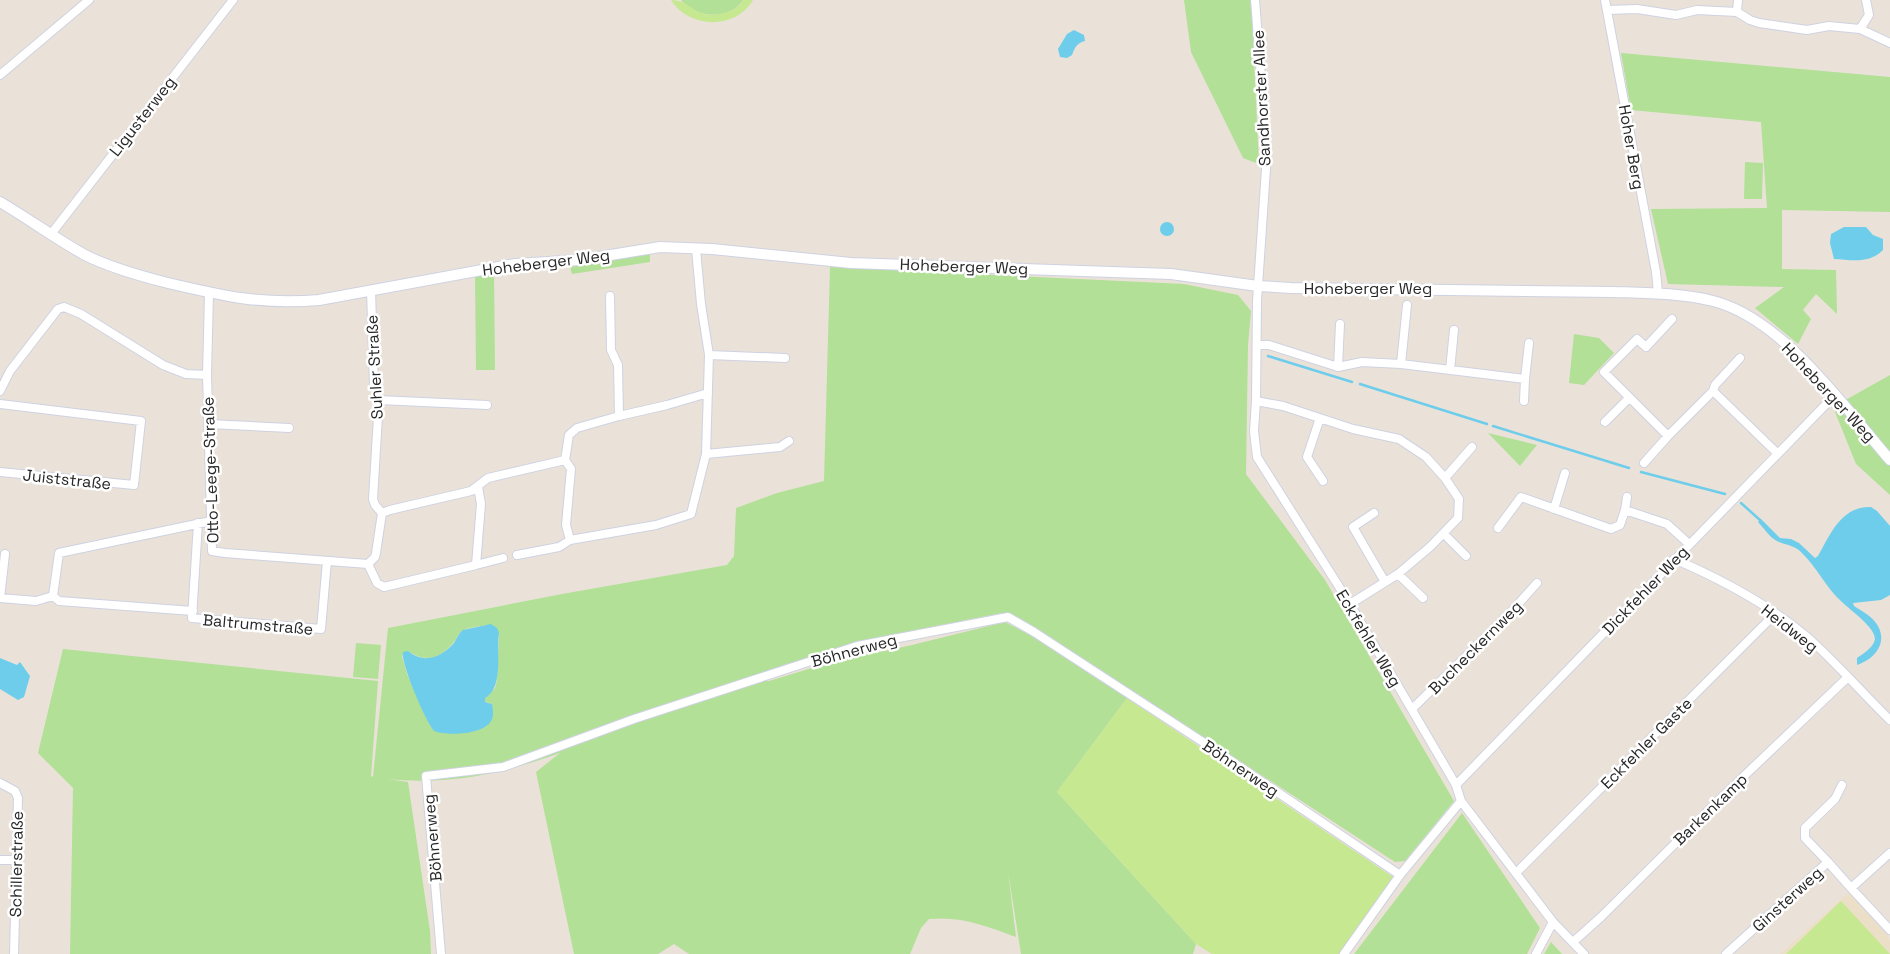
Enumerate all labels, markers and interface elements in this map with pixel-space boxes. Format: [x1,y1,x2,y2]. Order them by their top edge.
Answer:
street label: Sandhorster Allee [1247,29,1276,167]
street label: Ligusterweg [105,72,180,161]
street label: Hoher Berg [1614,103,1649,191]
street label: Hoheberger Weg [481,244,611,281]
street label: Hoheberger Weg [899,254,1029,279]
street label: Hoheberger Weg [1304,278,1432,299]
street label: Suhler Straße [361,314,388,420]
street label: Hoheberger Weg [1777,338,1880,446]
street label: Otto-Leege-Straße [197,396,224,544]
street label: Juiststraße [22,464,112,495]
street label: Dickfehler Weg [1598,541,1693,639]
street label: Eckfehler Weg [1331,586,1406,691]
street label: Bucheckernweg [1424,596,1527,699]
street label: Heidweg [1757,600,1822,657]
street label: Baltrumstraße [202,609,314,640]
street label: Böhnerweg [809,629,899,672]
street label: Eckfehler Gaste [1596,693,1697,794]
street label: Böhnerweg [1198,735,1283,802]
street label: Barkenkamp [1669,769,1752,850]
street label: Böhnerweg [418,793,447,883]
street label: Schillerstraße [5,811,28,917]
street label: Ginsterweg [1748,862,1827,936]

